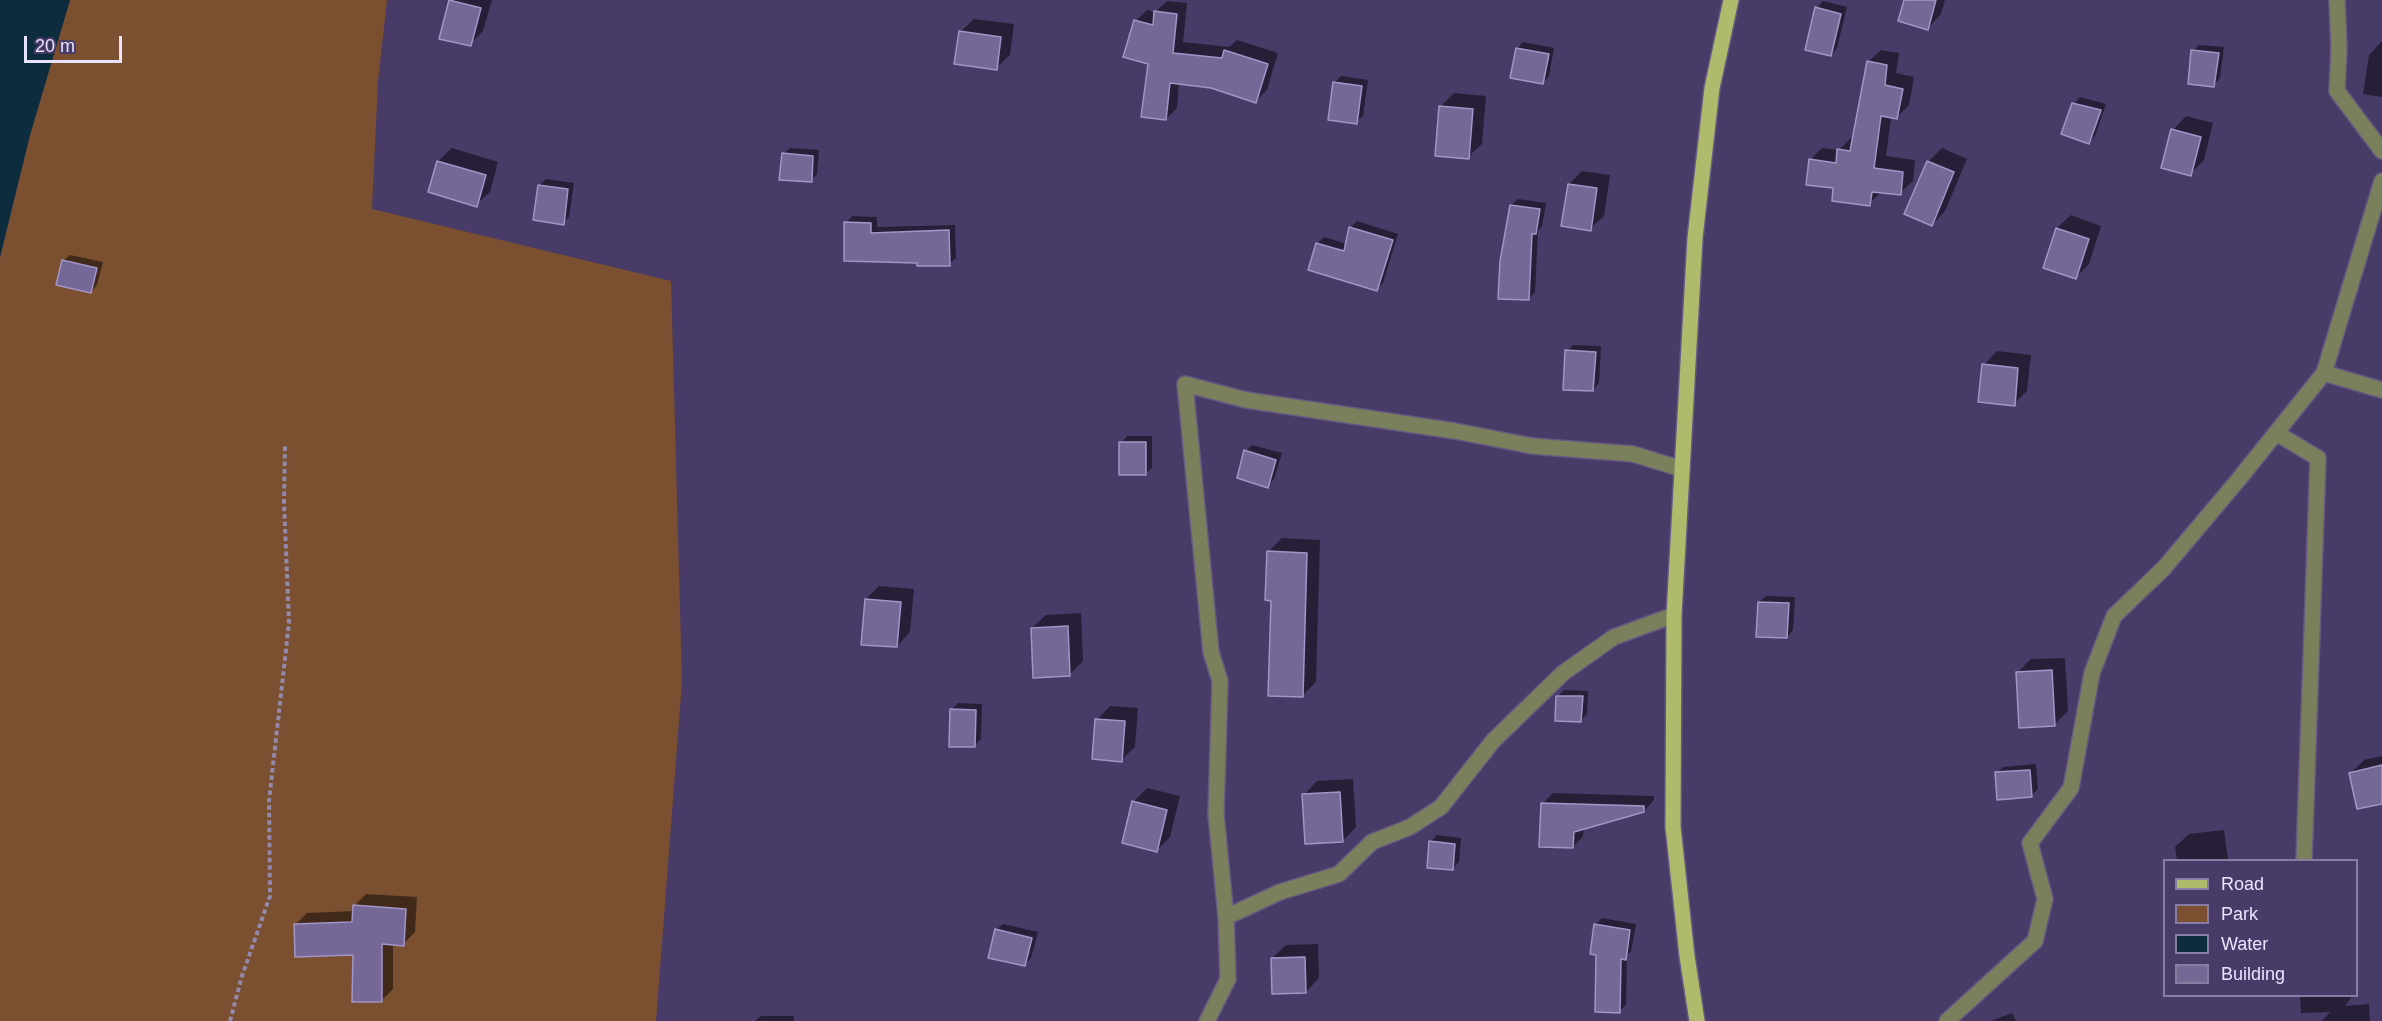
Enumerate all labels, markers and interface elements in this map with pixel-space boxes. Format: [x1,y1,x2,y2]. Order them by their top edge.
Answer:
scale bar [27,24,124,62]
text: 20 m [35,36,75,56]
legend [2163,859,2358,997]
text: Road [2221,874,2264,894]
text: Park [2221,904,2258,924]
text: Water [2221,934,2268,954]
text: Building [2221,964,2285,984]

